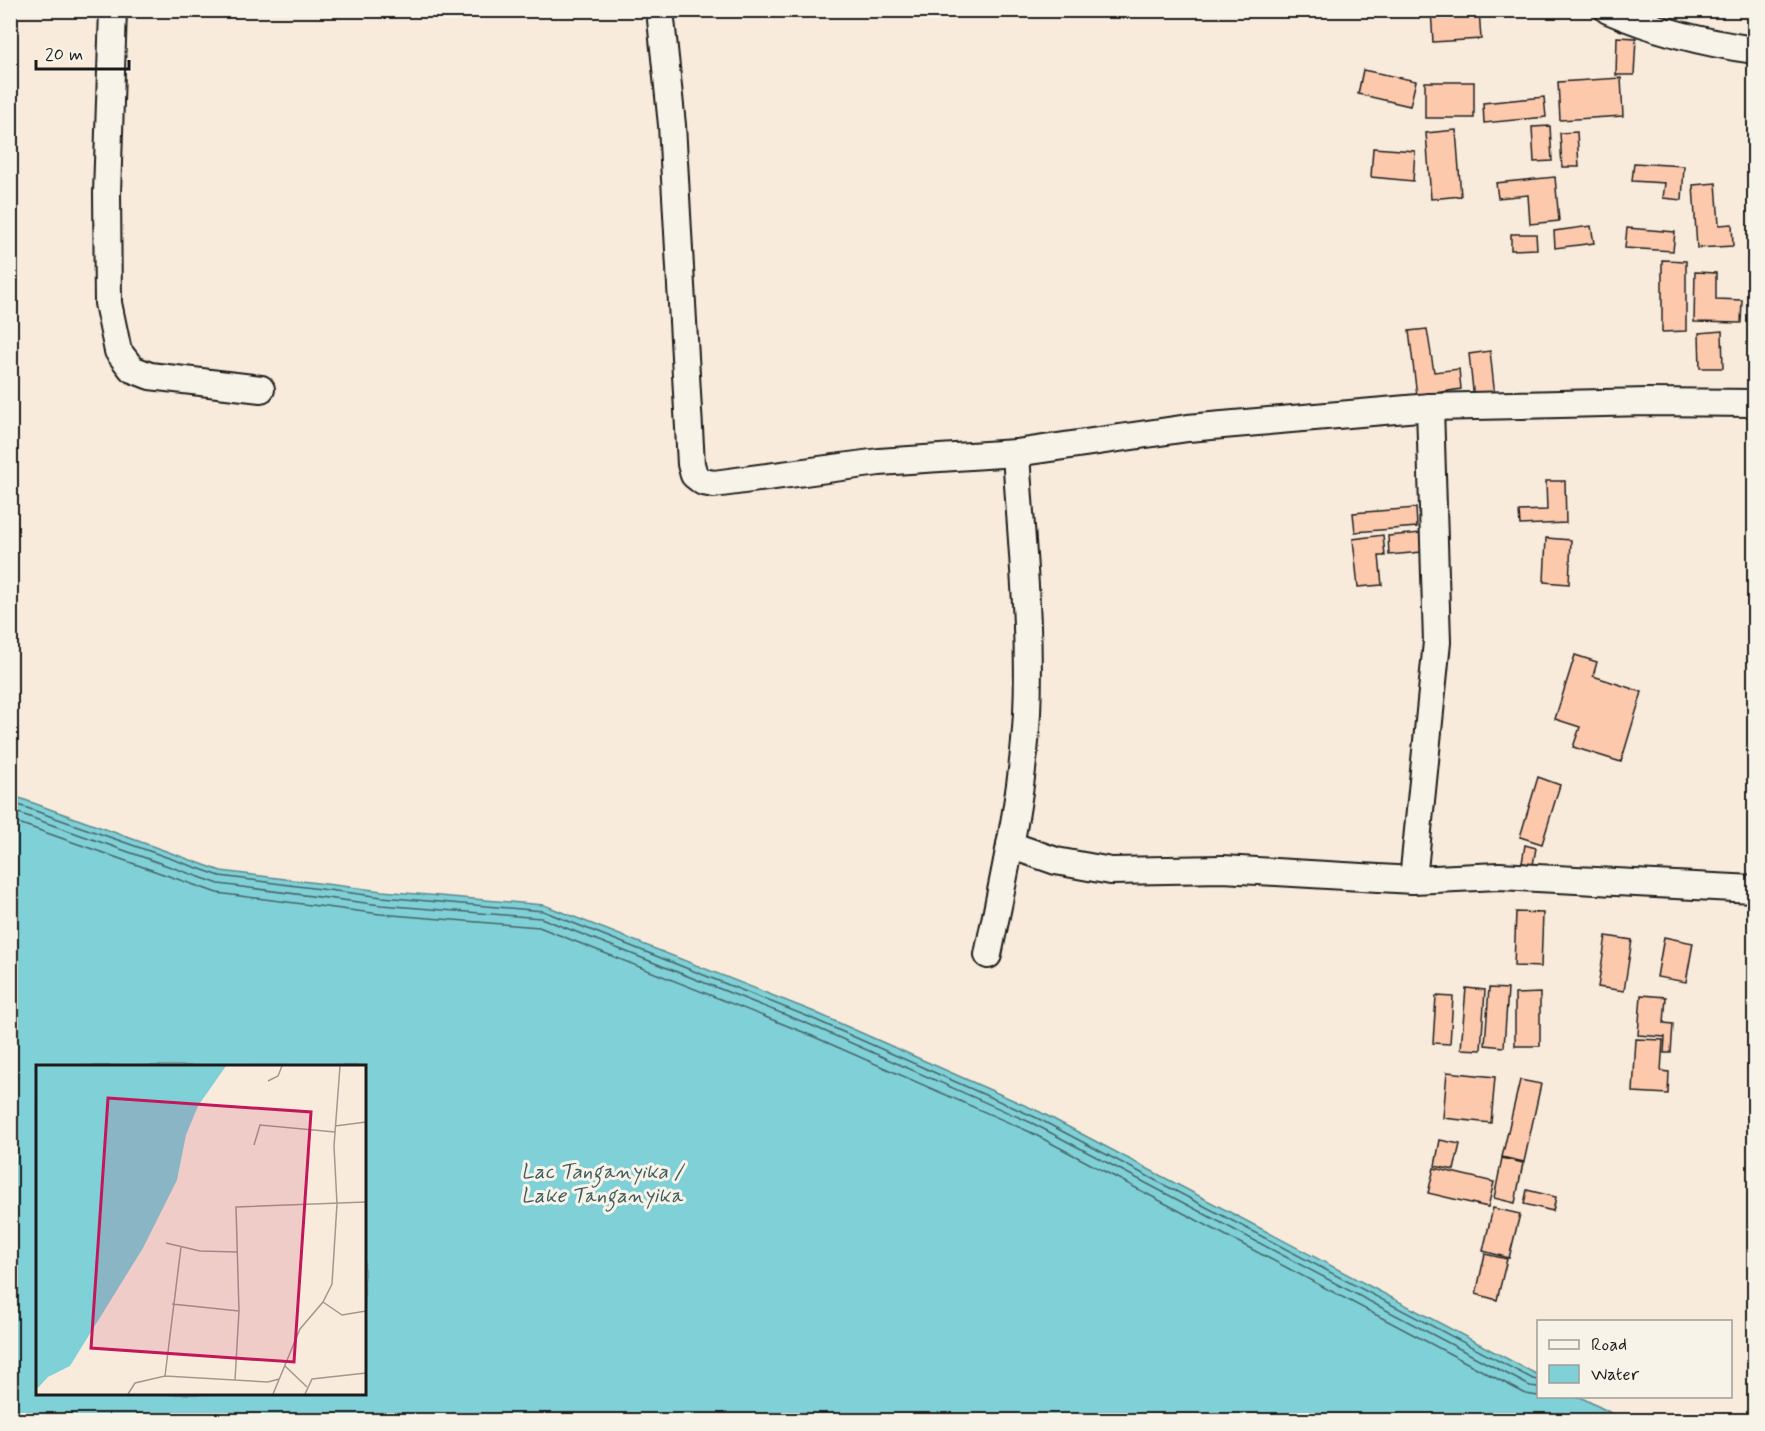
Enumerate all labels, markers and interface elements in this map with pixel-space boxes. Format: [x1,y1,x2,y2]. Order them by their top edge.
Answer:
scale bar [36,33,129,71]
text: 20 m [45,43,83,67]
inset map [36,1065,366,1395]
water label: Lac Tanganyika / Lake Tanganyika [521,1158,686,1212]
legend [1537,1320,1732,1398]
text: Road [1591,1333,1627,1357]
text: Water [1591,1363,1640,1387]

